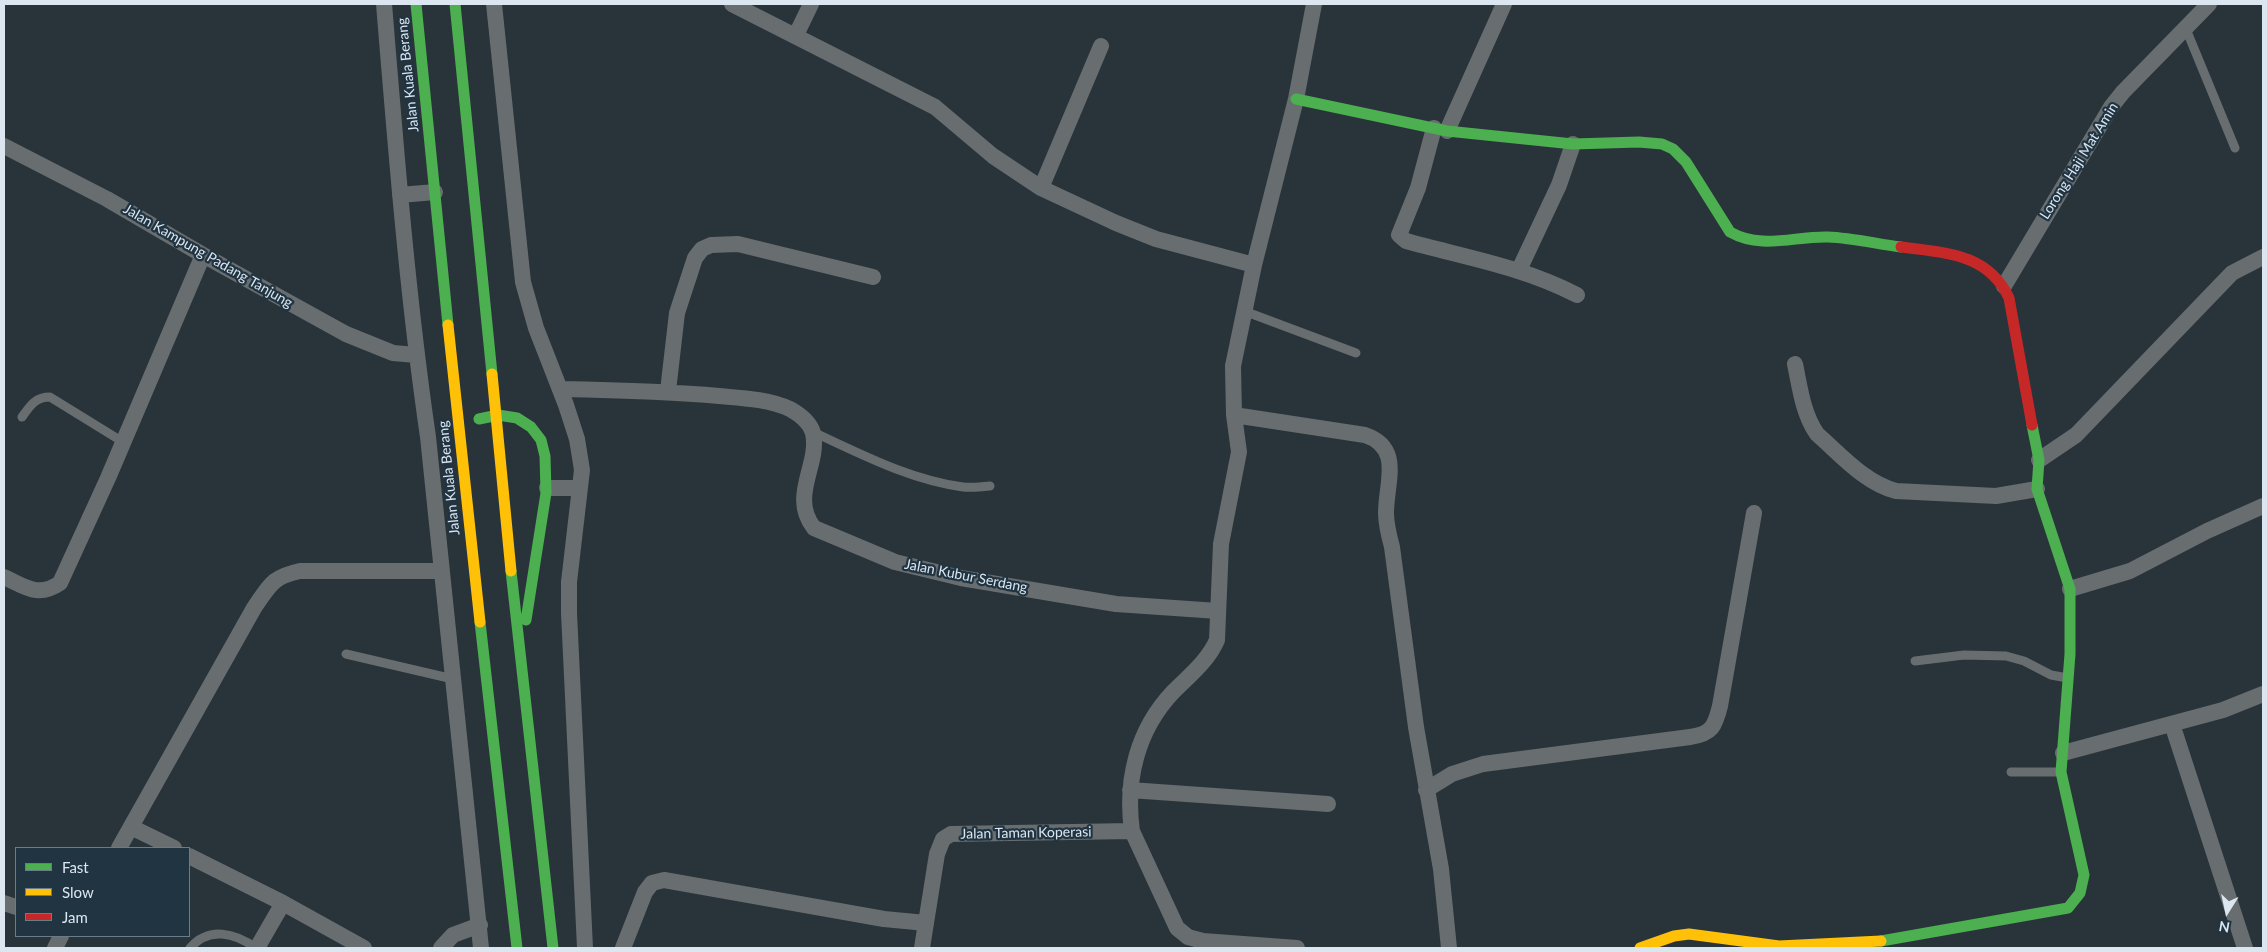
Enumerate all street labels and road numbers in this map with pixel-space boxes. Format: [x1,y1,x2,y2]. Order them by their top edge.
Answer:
street label: Jalan Kuala Berang [394,17,422,133]
street label: Lorong Haji Mat Amin [2036,100,2122,222]
street label: Jalan Kampung Padang Tanjung [120,201,296,311]
street label: Jalan Kuala Berang [435,420,463,536]
street label: Jalan Kubur Serdang [903,556,1029,596]
street label: Jalan Taman Koperasi [960,823,1092,843]

